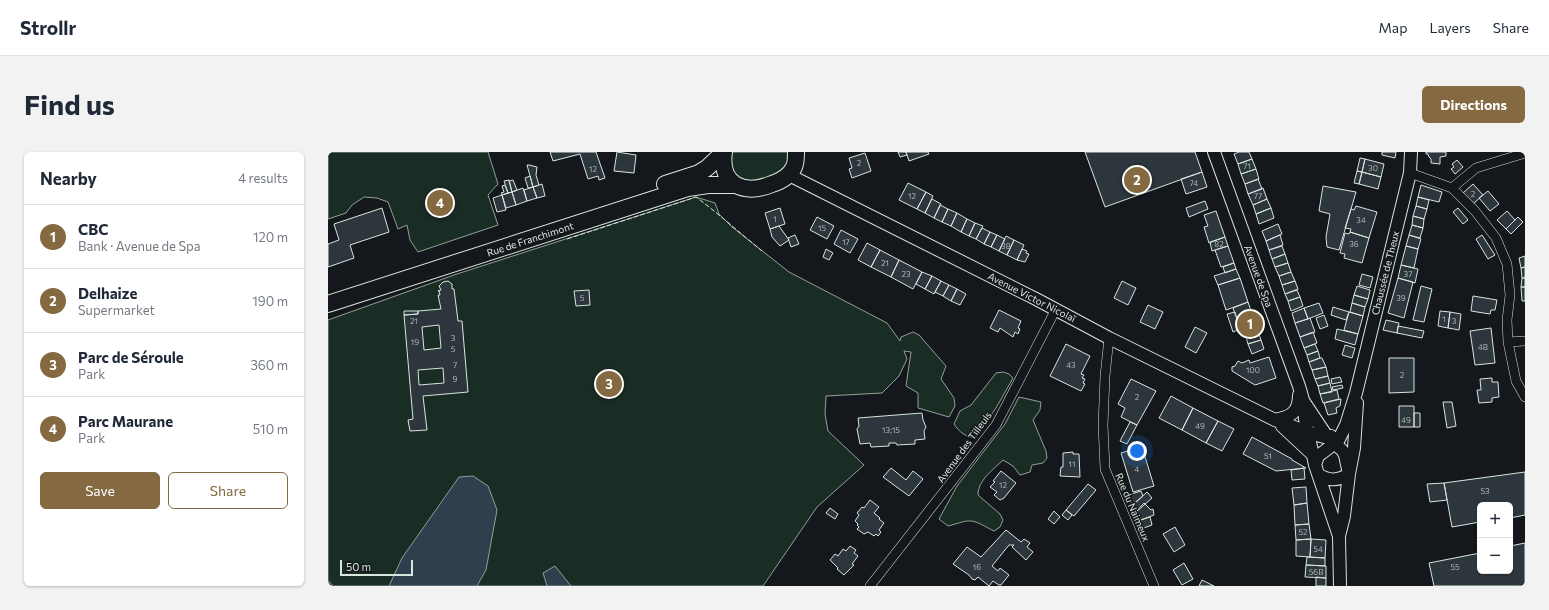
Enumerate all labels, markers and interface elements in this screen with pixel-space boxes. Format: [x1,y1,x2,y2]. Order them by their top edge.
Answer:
text: Strollr [20,16,76,39]
text: Map [1379,19,1407,36]
text: Layers [1429,19,1471,36]
text: Share [1493,19,1529,36]
button: Directions [1422,86,1525,123]
text: Find us [24,87,115,121]
house number: 2 [857,158,862,168]
house number: 71 [1243,161,1251,171]
house number: 30 [1368,163,1378,173]
house number: 12 [589,164,597,174]
pin: 2 [1124,165,1150,195]
text: Nearby [40,168,97,189]
text: 4 results [238,170,288,186]
house number: 74 [1190,178,1198,188]
pin: 4 [427,188,453,218]
house number: 2 [1471,189,1476,199]
house number: 12 [908,191,916,201]
house number: 77 [1254,191,1262,201]
house number: 1 [773,214,777,224]
house number: 34 [1356,215,1366,225]
street label: Rue de Franchimont [485,219,575,259]
text: CBC [78,220,108,238]
house number: 15 [818,223,826,233]
text: 1 [50,229,56,245]
text: 120 m [253,229,288,245]
street label: Chaussée de Theux [1369,229,1401,316]
house number: 17 [842,237,850,247]
text: Bank · Avenue de Spa [78,238,201,254]
house number: 82 [1214,239,1224,249]
house number: 36 [1349,239,1359,249]
house number: 38 [1001,241,1011,251]
street label: Avenue de Spa [1242,243,1276,309]
house number: 21 [881,258,889,268]
house number: 23 [902,269,911,279]
house number: 37 [1404,269,1412,279]
street label: Avenue Victor Nicolaï [986,270,1078,325]
text: Delhaize [78,284,137,302]
text: 2 [49,293,57,309]
text: 190 m [252,293,288,309]
house number: 5 [580,293,585,303]
house number: 39 [1396,293,1406,303]
text: Supermarket [78,302,155,318]
pin: 1 [1237,309,1263,339]
house number: 1 [1442,314,1446,324]
house number: 21 [410,316,418,326]
house number: 3 [1452,316,1457,326]
house number: 3 [451,333,456,343]
house number: 19 [411,337,419,347]
house number: 4B [1478,342,1488,352]
house number: 5 [451,344,456,354]
text: Parc de Séroule [78,348,184,366]
text: 3 [49,357,57,373]
text: 360 m [250,357,288,373]
house number: 7 [453,360,457,370]
house number: 43 [1066,360,1076,370]
house number: 100 [1246,365,1260,375]
text: Park [78,366,105,382]
pin: 3 [596,369,622,399]
house number: 2 [1400,370,1405,380]
house number: 9 [453,374,458,384]
house number: 2 [1135,392,1140,402]
street label: Avenue des Tilleuls [934,409,994,485]
text: Parc Maurane [78,412,173,430]
house number: 49 [1401,415,1411,425]
text: 4 [49,421,57,437]
text: 510 m [253,421,288,437]
house number: 49 [1195,421,1205,431]
house number: 13;15 [882,425,900,435]
text: Park [78,430,105,446]
your location [1127,441,1147,461]
house number: 51 [1264,451,1272,461]
house number: 11 [1069,459,1075,469]
house number: 4 [1135,464,1140,474]
street label: Rue du Naimeux [1113,471,1153,544]
button: Save [40,472,160,509]
button: Share [168,472,288,509]
house number: 12 [999,480,1007,490]
house number: 53 [1480,486,1490,496]
map controls [1477,502,1513,574]
button: + [1477,502,1513,538]
house number: 52 [1298,527,1308,537]
button: − [1477,538,1513,574]
house number: 54 [1313,544,1323,554]
scale bar [340,558,413,577]
text: 50 m [346,560,371,573]
house number: 16 [973,562,981,572]
house number: 55 [1450,562,1460,572]
house number: 56B [1309,567,1323,577]

